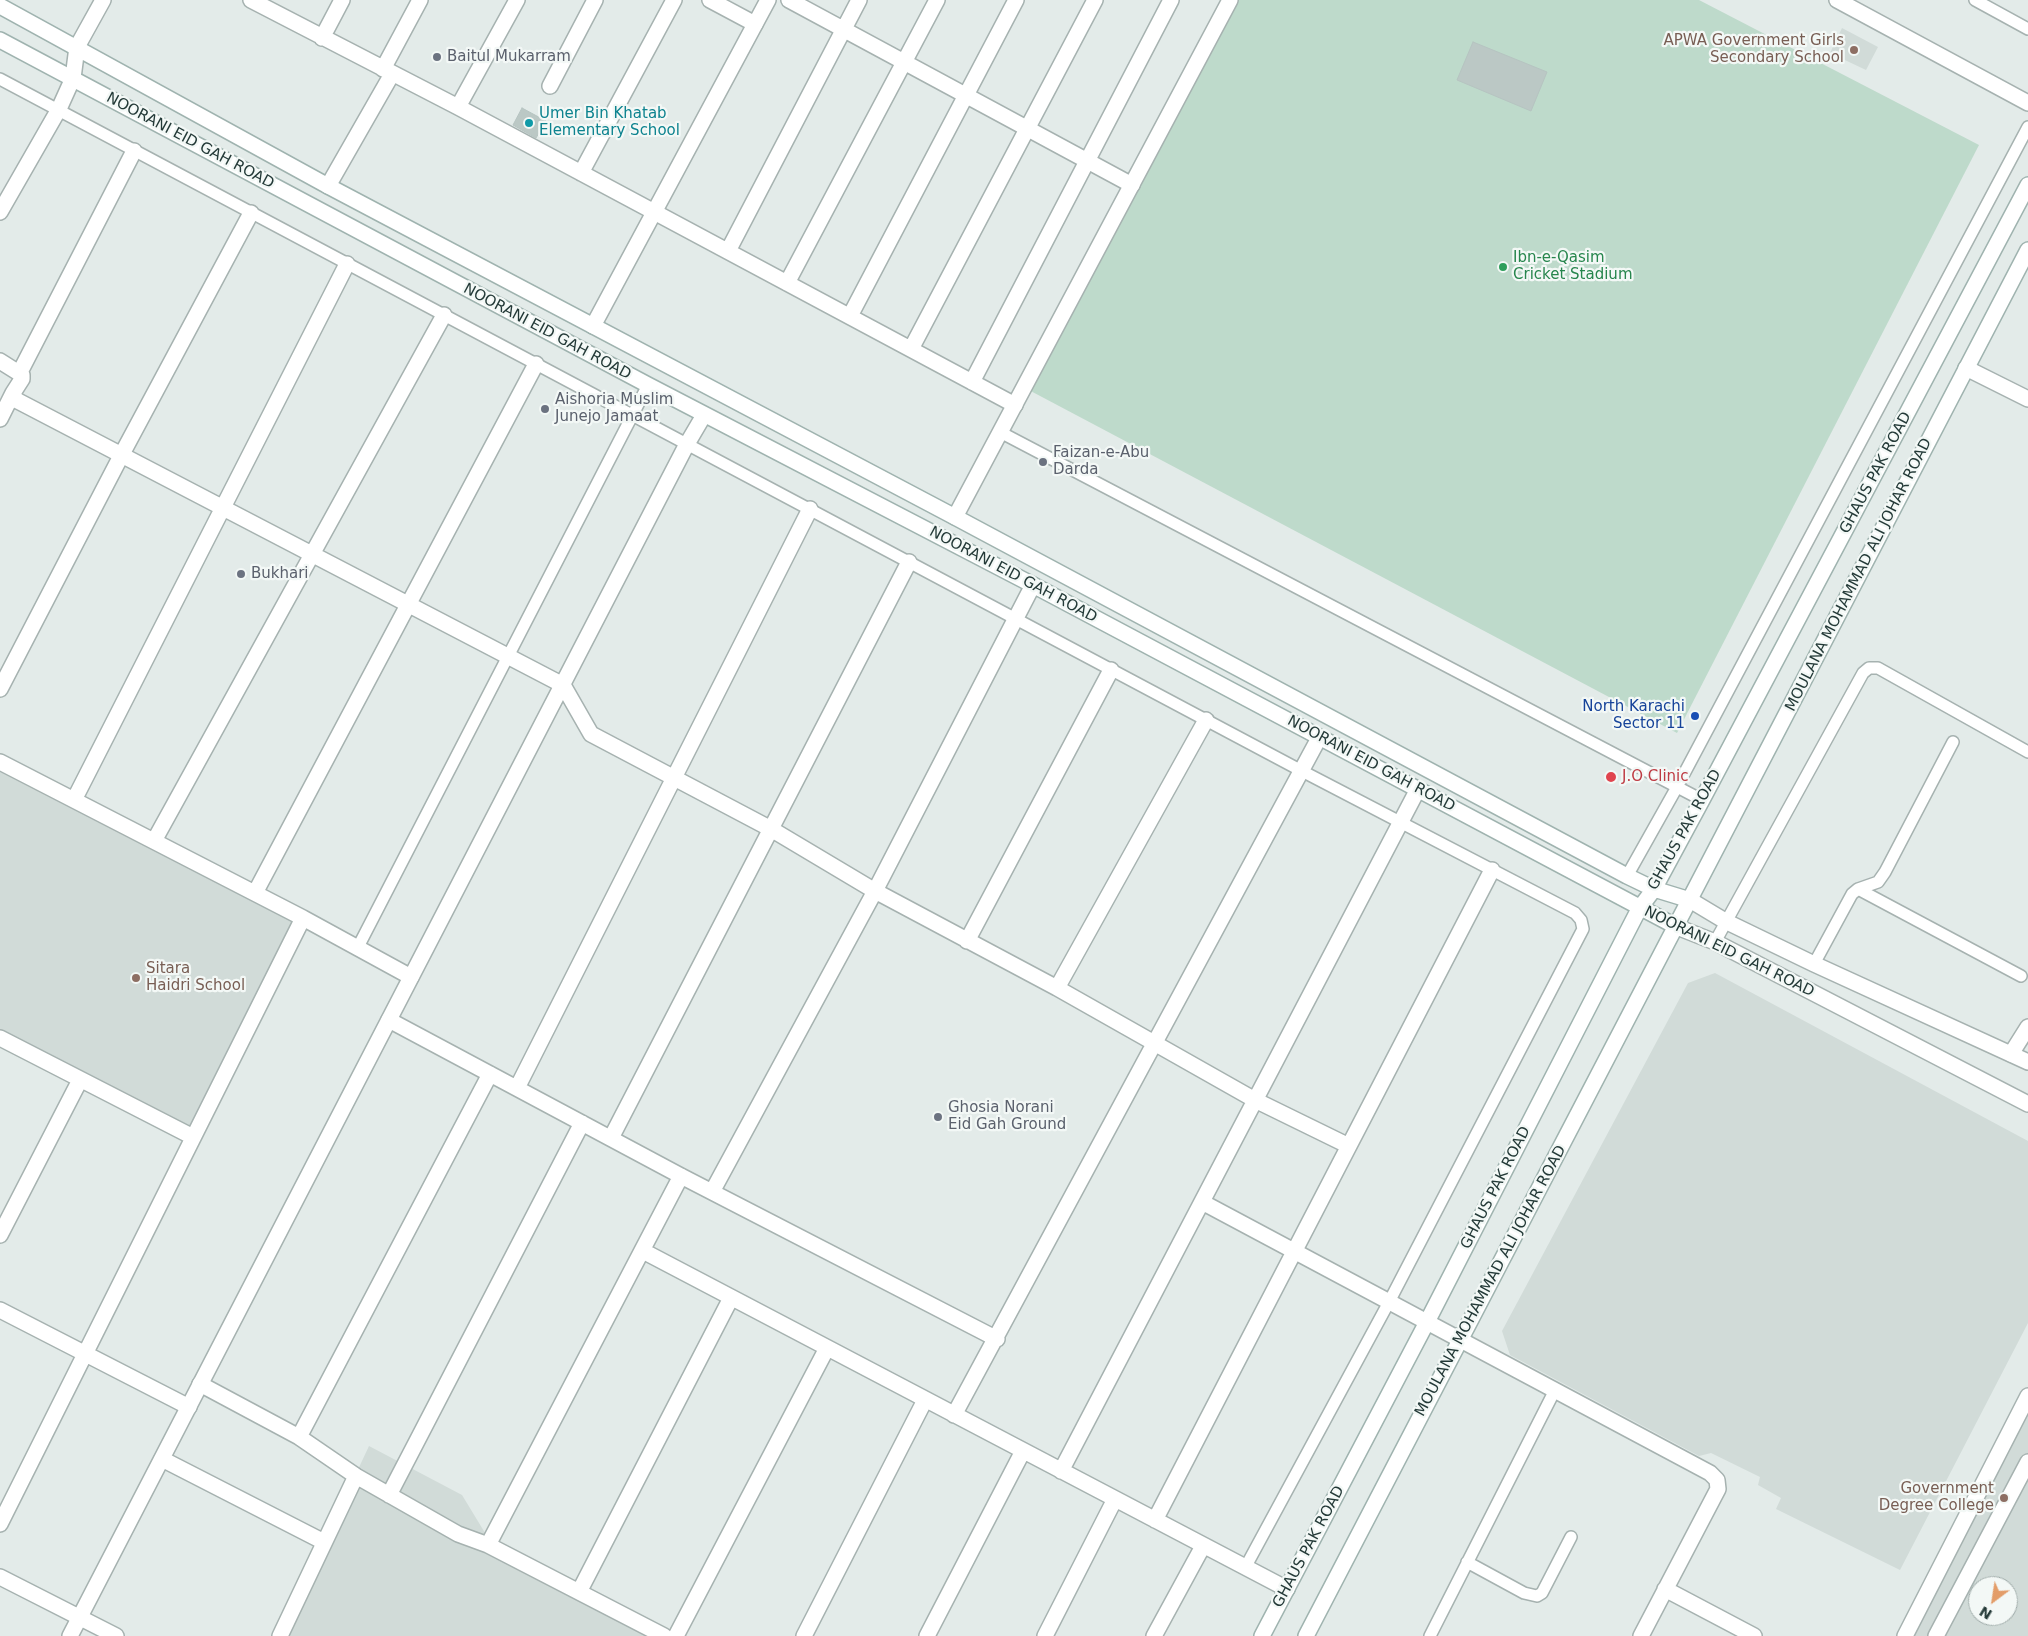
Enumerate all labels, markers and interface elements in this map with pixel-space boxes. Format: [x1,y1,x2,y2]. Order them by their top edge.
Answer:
place label: APWA Government Girls Secondary School [1663,32,1844,67]
marker: APWA Government Girls Secondary School [1848,44,1860,56]
place label: Baitul Mukarram [447,48,571,66]
marker: Baitul Mukarram [431,51,443,63]
street label: NOORANI EID GAH ROAD [103,89,277,193]
place label: Umer Bin Khatab Elementary School [539,105,680,140]
marker: Umer Bin Khatab Elementary School [523,117,535,129]
place label: Ibn-e-Qasim Cricket Stadium [1513,249,1632,284]
marker: Ibn-e-Qasim Cricket Stadium [1497,261,1509,273]
street label: NOORANI EID GAH ROAD [460,280,634,384]
place label: Aishoria Muslim Junejo Jamaat [555,391,673,426]
marker: Aishoria Muslim Junejo Jamaat [539,403,551,415]
street label: GHAUS PAK ROAD [1836,409,1916,537]
street label: MOULANA MOHAMMAD ALI JOHAR ROAD [1782,435,1936,715]
place label: Faizan-e-Abu Darda [1053,444,1149,479]
marker: Faizan-e-Abu Darda [1037,456,1049,468]
street label: NOORANI EID GAH ROAD [926,523,1100,627]
place label: Bukhari [251,565,309,583]
marker: Bukhari [235,568,247,580]
place label: North Karachi Sector 11 [1582,698,1685,733]
marker: North Karachi Sector 11 [1689,710,1701,722]
street label: NOORANI EID GAH ROAD [1284,712,1458,816]
street label: GHAUS PAK ROAD [1644,767,1726,893]
place label: J.O Clinic [1622,768,1688,786]
marker: J.O Clinic [1604,770,1618,784]
street label: NOORANI EID GAH ROAD [1641,903,1817,1001]
place label: Sitara Haidri School [146,960,245,995]
marker: Sitara Haidri School [130,972,142,984]
place label: Ghosia Norani Eid Gah Ground [948,1099,1066,1134]
marker: Ghosia Norani Eid Gah Ground [932,1111,944,1123]
street label: GHAUS PAK ROAD [1457,1124,1535,1252]
street label: MOULANA MOHAMMAD ALI JOHAR ROAD [1412,1142,1570,1420]
place label: Government Degree College [1879,1480,1994,1515]
street label: GHAUS PAK ROAD [1269,1483,1349,1611]
marker: Government Degree College [1998,1492,2010,1504]
north arrow [1968,1576,2018,1626]
text: N [1977,1603,1995,1623]

